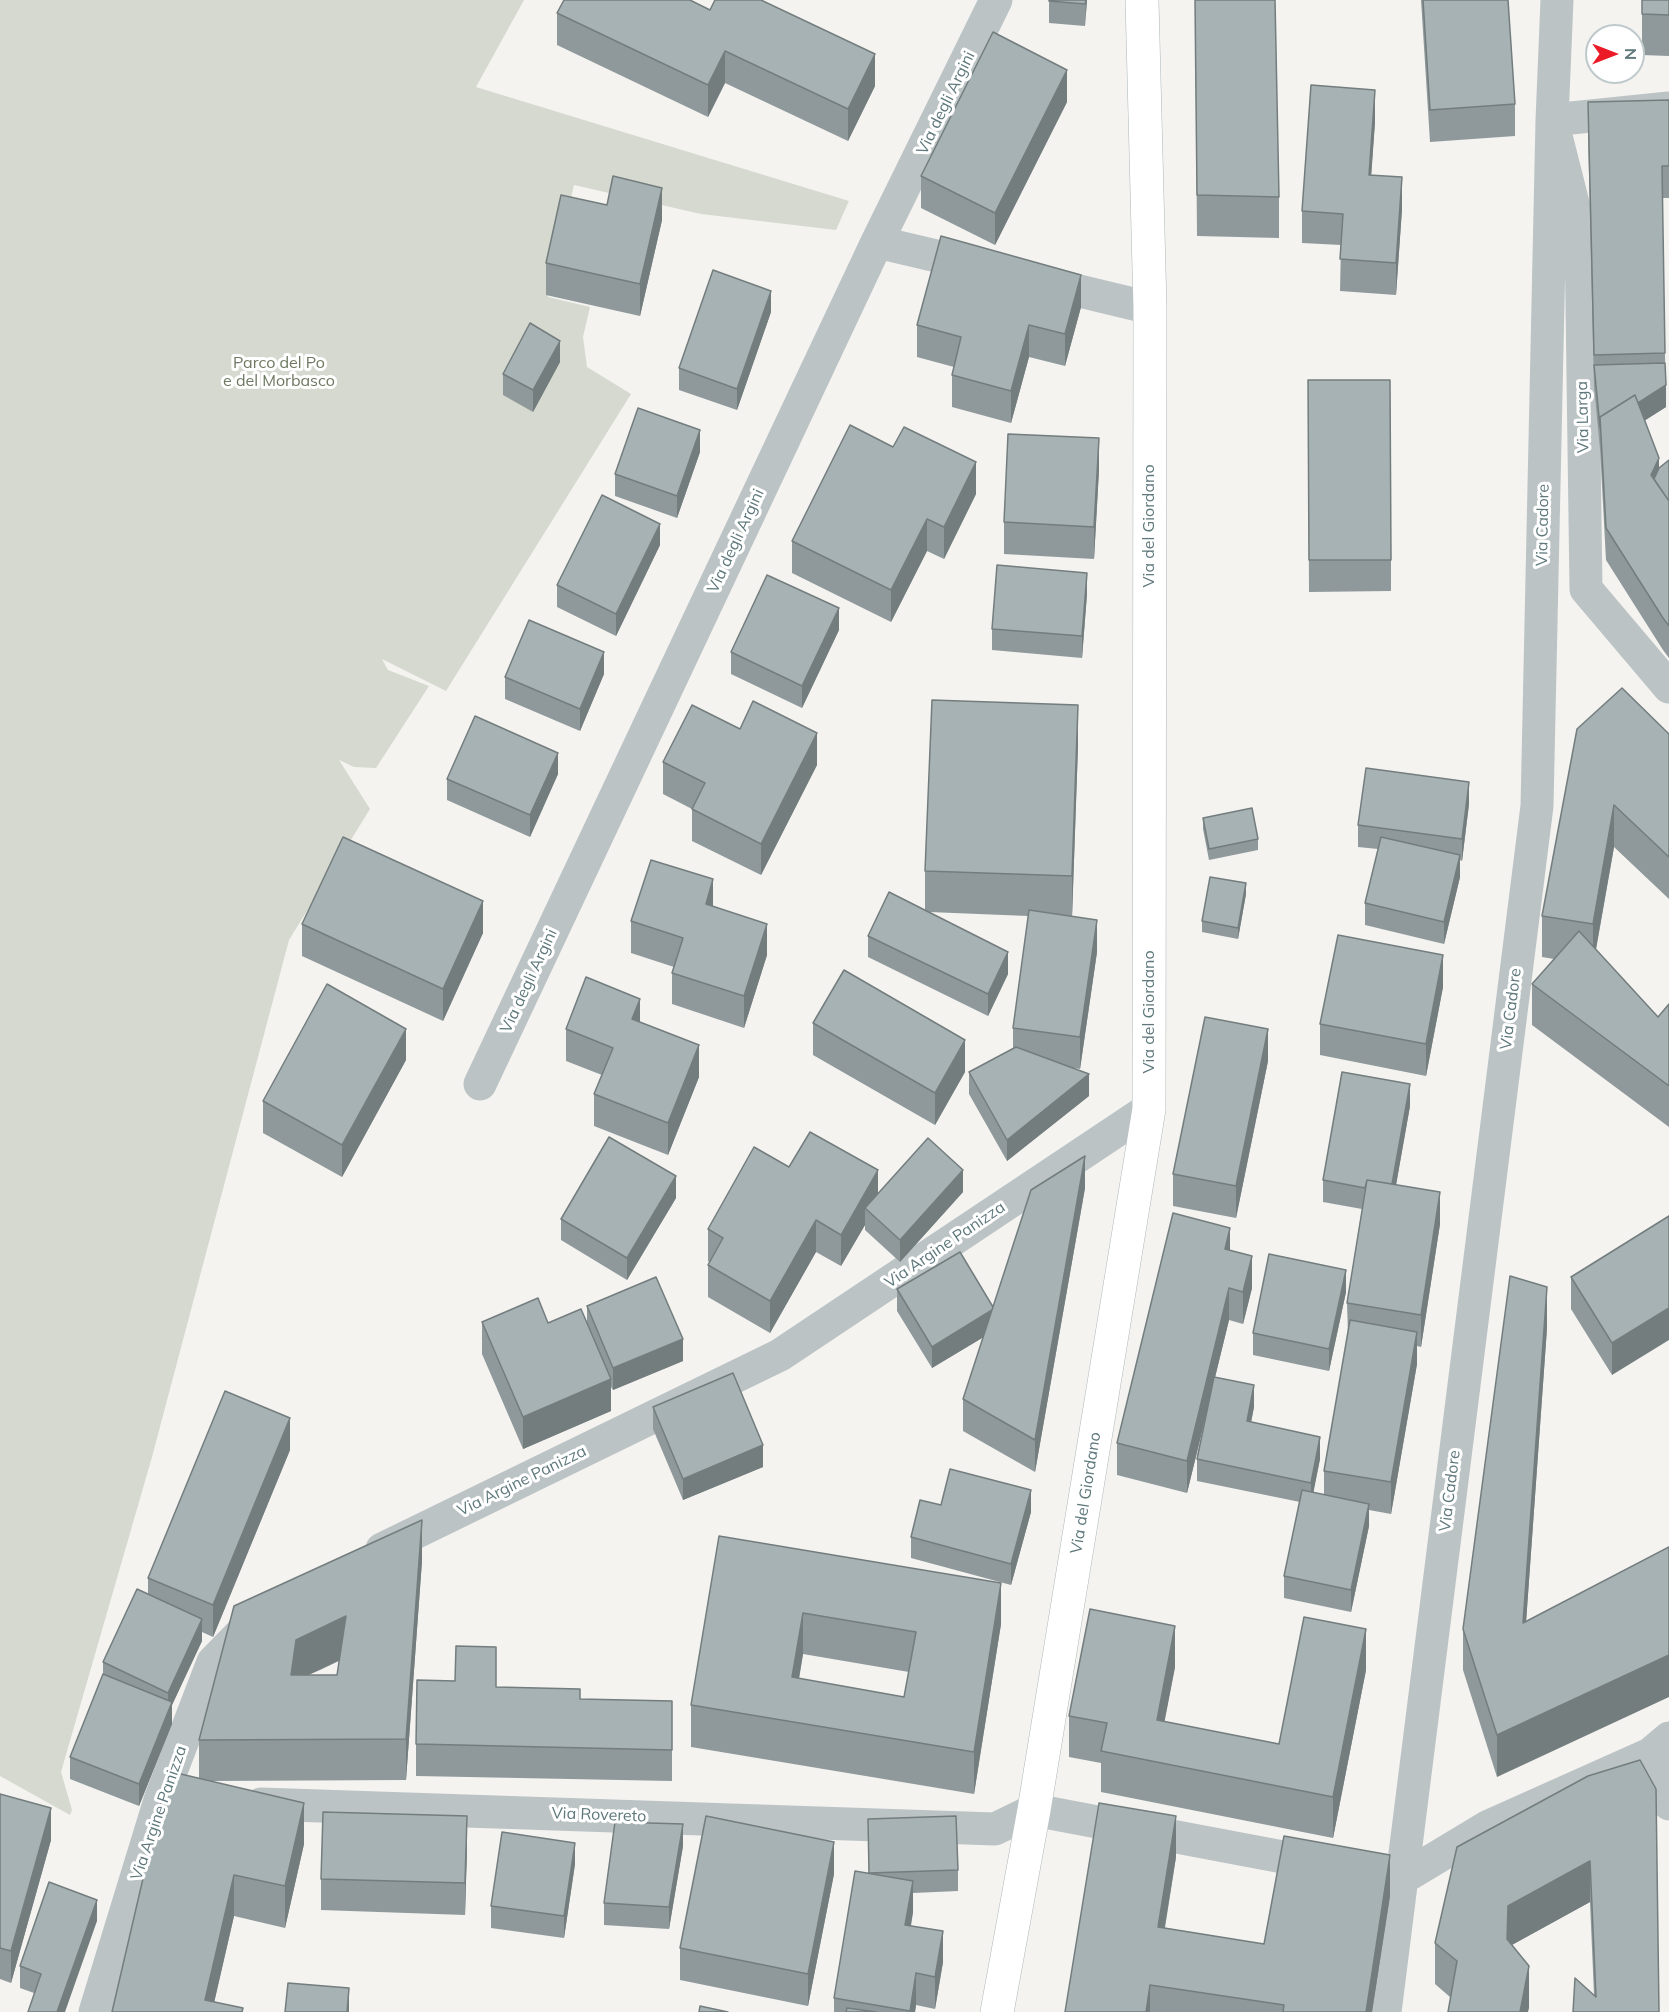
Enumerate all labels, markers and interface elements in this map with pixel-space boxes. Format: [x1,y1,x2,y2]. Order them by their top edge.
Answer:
north arrow [1585,24,1645,84]
street label: Via degli Argini [913,48,979,158]
text: N [1621,48,1641,60]
park label: Parco del Po e del Morbasco [223,353,335,391]
street label: Via Larga [1573,381,1593,453]
street label: Via del Giordano [1139,464,1159,588]
street label: Via Cadore [1533,484,1553,566]
street label: Via degli Argini [704,486,768,596]
street label: Via degli Argini [497,926,561,1036]
street label: Via del Giordano [1139,950,1159,1074]
street label: Via Cadore [1496,967,1526,1051]
street label: Via Argine Panizza [881,1198,1009,1292]
street label: Via del Giordano [1067,1431,1105,1555]
street label: Via Argine Panizza [454,1441,590,1521]
street label: Via Cadore [1435,1449,1465,1533]
street label: Via Argine Panizza [127,1743,191,1883]
street label: Via Rovereto [551,1804,647,1826]

